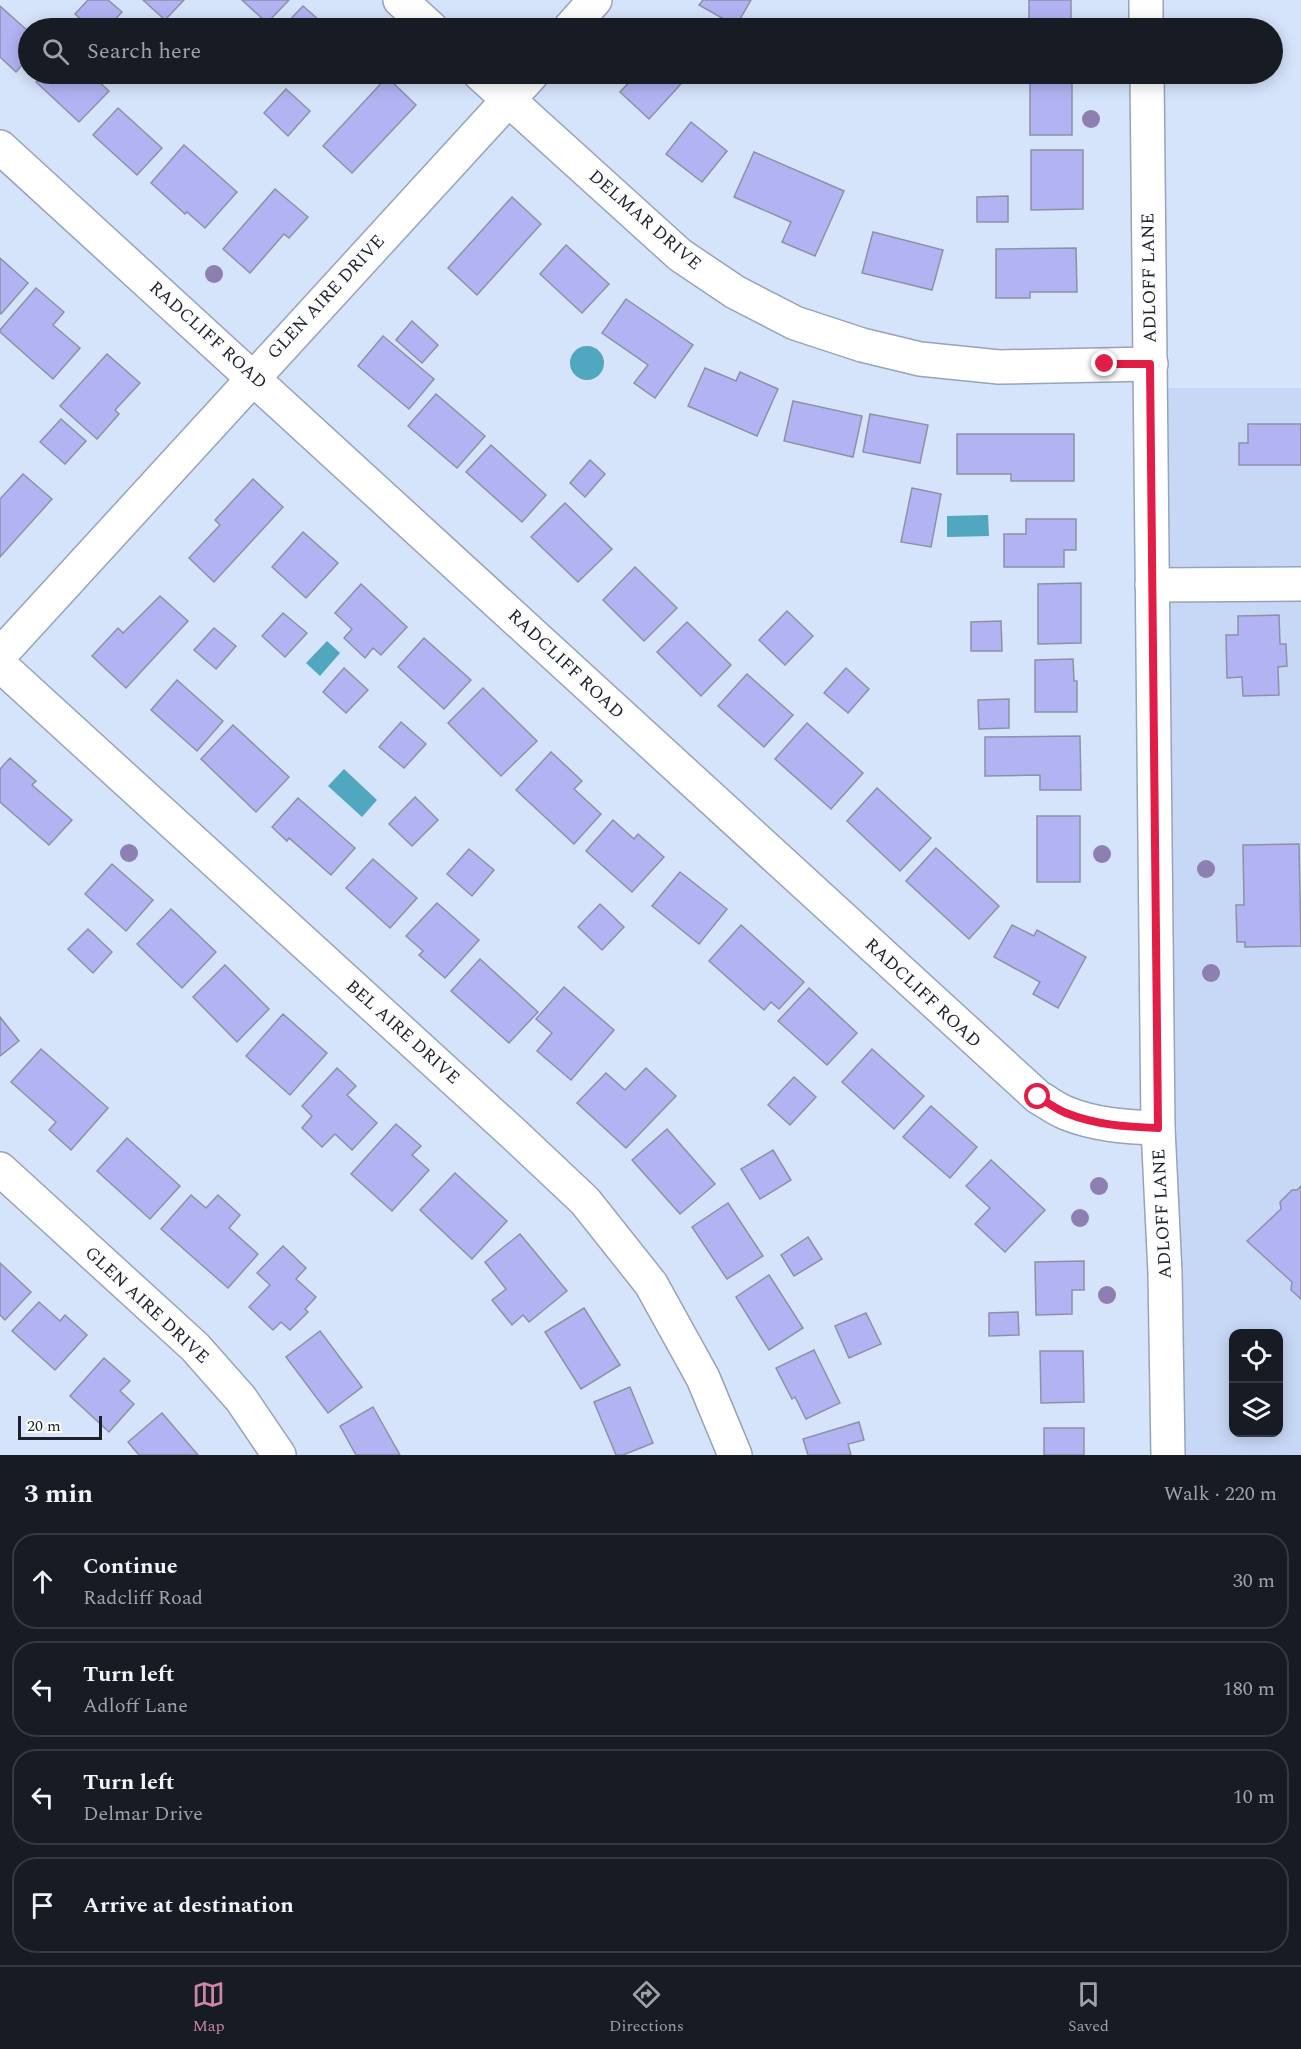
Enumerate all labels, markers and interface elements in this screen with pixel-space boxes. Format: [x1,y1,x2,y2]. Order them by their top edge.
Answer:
search box [18,18,1283,84]
icon: search [39,35,72,68]
text: Search here [87,35,201,68]
street label: DELMAR DRIVE [582,163,708,277]
street label: ADLOFF LANE [1134,213,1164,343]
street label: GLEN AIRE DRIVE [261,228,391,366]
street label: RADCLIFF ROAD [143,275,273,395]
route end [1091,350,1117,376]
street label: RADCLIFF ROAD [502,603,630,725]
street label: RADCLIFF ROAD [859,932,987,1054]
street label: BEL AIRE DRIVE [340,973,466,1091]
route start [1024,1083,1050,1109]
street label: ADLOFF LANE [1145,1148,1179,1280]
street label: GLEN AIRE DRIVE [78,1240,216,1370]
map controls [1229,1329,1283,1437]
button: locate [1229,1329,1283,1383]
button: layers [1229,1383,1283,1437]
scale bar [18,1413,102,1440]
text: 20 m [27,1414,61,1438]
text: 3 min [24,1474,93,1514]
text: Walk · 220 m [1164,1479,1277,1509]
text: Continue [83,1550,178,1583]
icon: ahead [26,1565,59,1598]
text: 30 m [1233,1566,1275,1596]
text: Radcliff Road [83,1583,203,1613]
text: Turn left [83,1658,175,1691]
icon: left [26,1673,59,1706]
text: 180 m [1223,1674,1275,1704]
text: Adloff Lane [83,1691,188,1721]
text: Turn left [83,1766,175,1799]
icon: left [26,1781,59,1814]
text: 10 m [1233,1782,1275,1812]
text: Delmar Drive [83,1799,203,1829]
icon: arrive [26,1889,59,1922]
text: Arrive at destination [83,1889,294,1922]
tab: Map [192,1978,225,2038]
tab: Directions [609,1978,684,2038]
tab: Saved [1068,1978,1109,2038]

